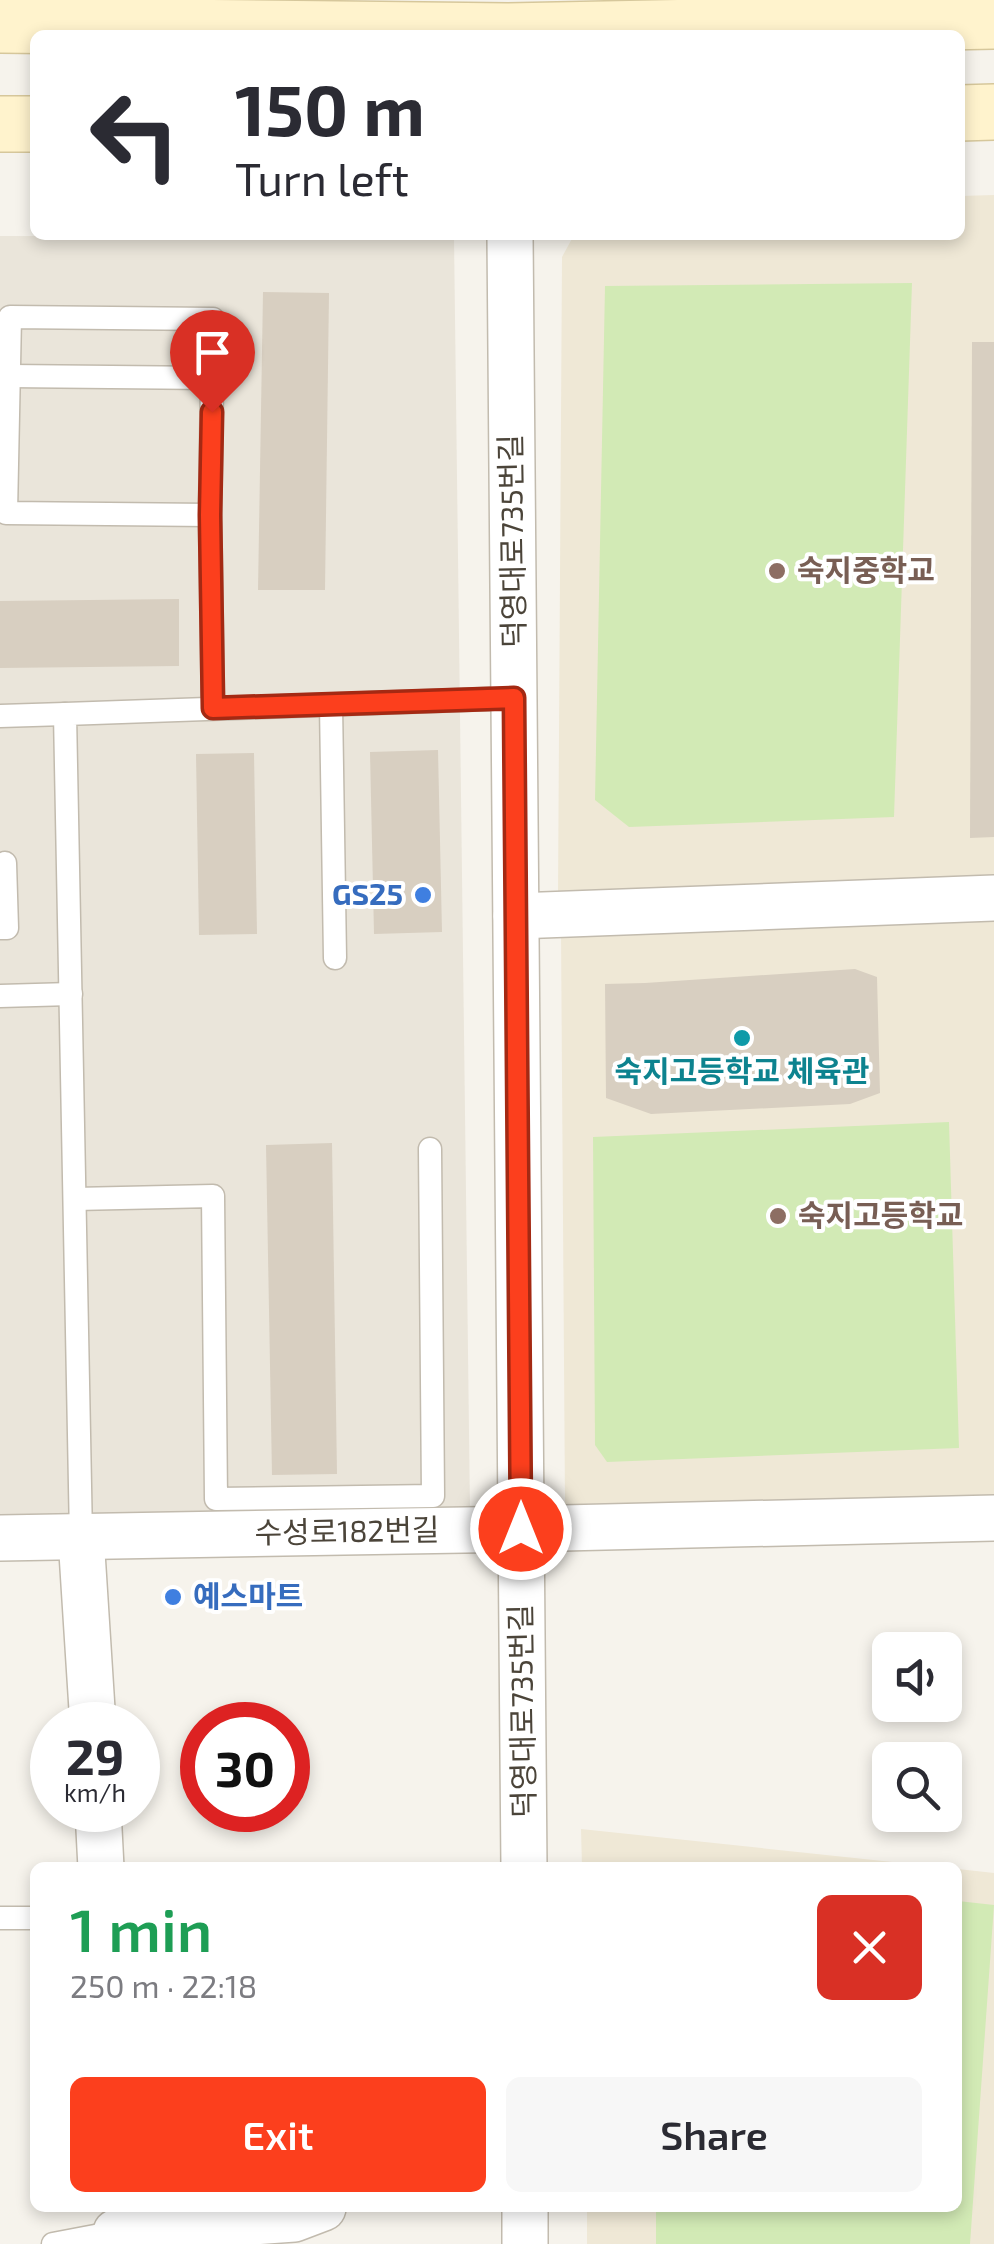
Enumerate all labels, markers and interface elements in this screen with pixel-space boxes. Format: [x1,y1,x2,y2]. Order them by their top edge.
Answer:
text: 150 m [235,66,425,150]
icon: left [70,70,200,200]
text: Turn left [235,151,409,205]
pin [170,310,255,413]
icon: arrive [185,325,240,380]
street label: 덕영대로735번길 [491,434,531,648]
place label: 숙지중학교 [797,551,935,587]
marker: 숙지중학교 [766,560,788,582]
place label: GS25 [332,875,403,911]
marker: GS25 [412,884,434,906]
marker: 숙지고등학교 체육관 [731,1027,753,1049]
place label: 숙지고등학교 체육관 [615,1052,869,1088]
place label: 숙지고등학교 [798,1196,964,1232]
marker: 숙지고등학교 [767,1205,789,1227]
position arrow [469,1477,573,1581]
street label: 수성로182번길 [254,1510,440,1550]
place label: 예스마트 [193,1577,303,1613]
marker: 예스마트 [162,1586,184,1608]
street label: 덕영대로735번길 [501,1604,541,1818]
map controls [872,1632,962,1832]
button: sound [872,1632,962,1722]
speed limit sign: 30 [180,1702,310,1832]
text: 29 [66,1725,124,1785]
button: search [872,1742,962,1832]
text: km/h [64,1777,126,1807]
text: 1 min [70,1892,212,1964]
button: close [817,1895,922,2000]
text: 250 m · 22:18 [70,1966,257,2004]
button: Exit [70,2077,486,2192]
button: Share [506,2077,922,2192]

